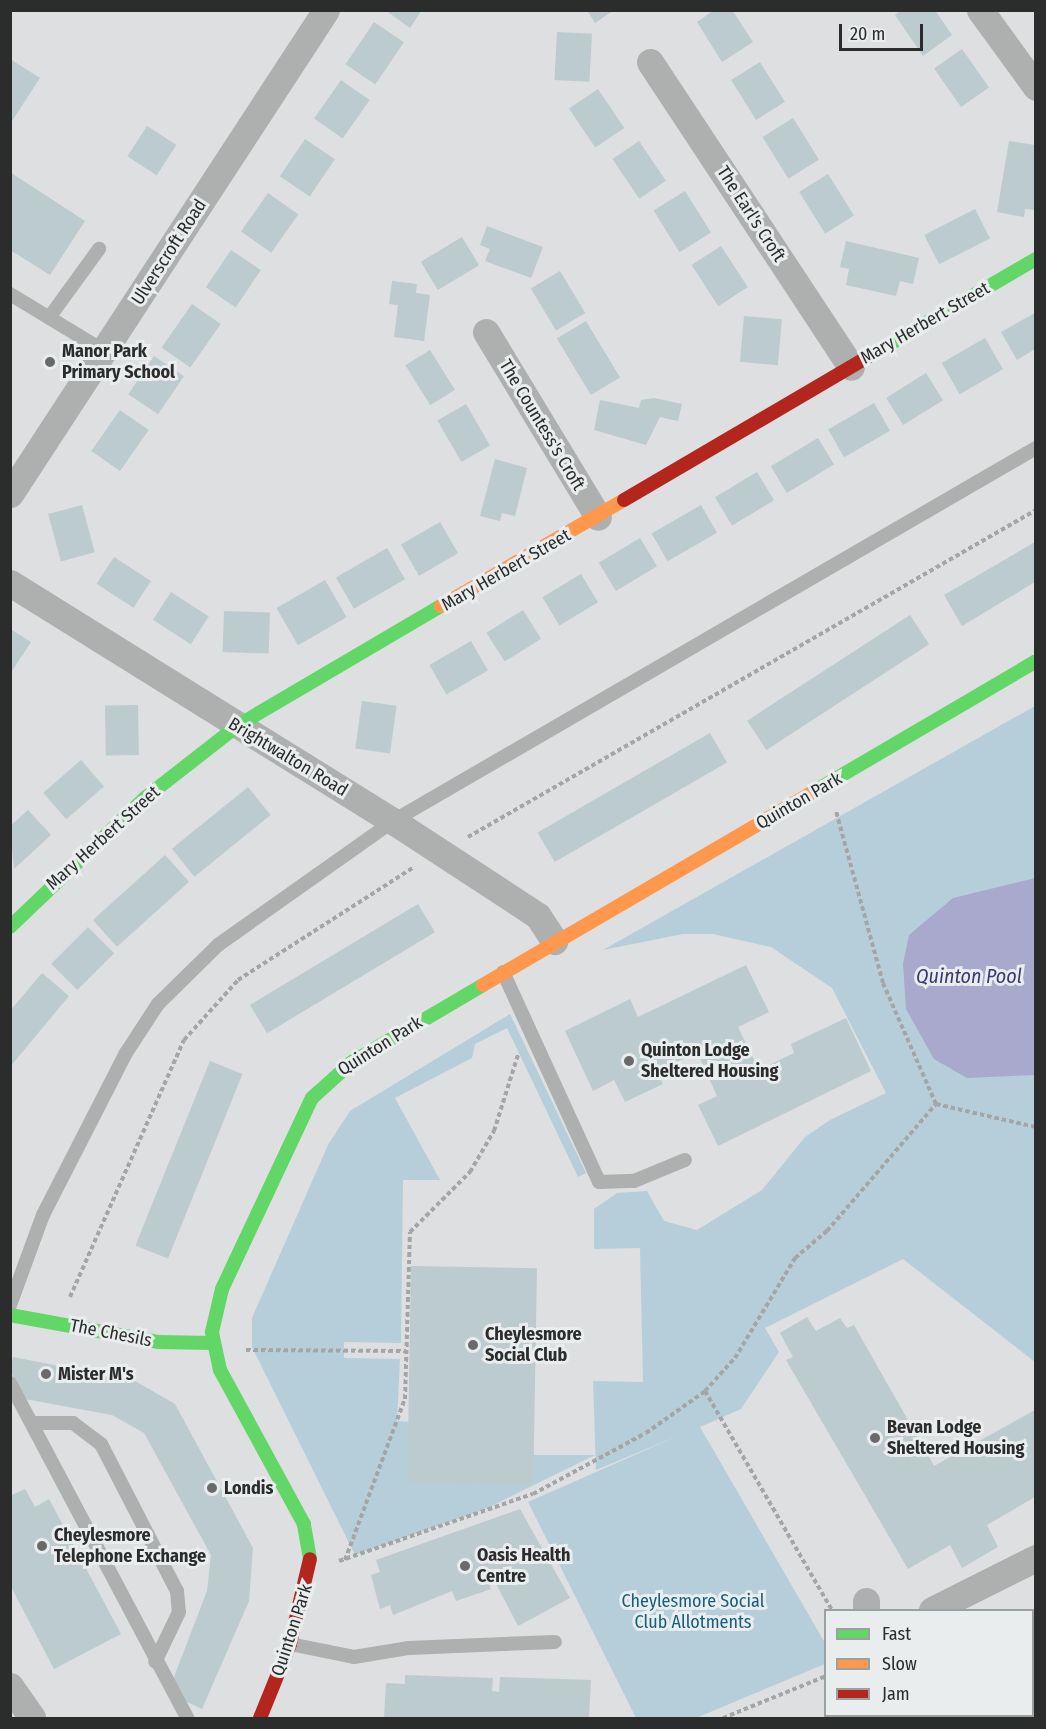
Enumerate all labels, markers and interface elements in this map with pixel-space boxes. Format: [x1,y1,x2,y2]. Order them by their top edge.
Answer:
scale bar [842,12,926,50]
text: 20 m [850,23,885,45]
street label: The Earl's Croft [712,162,790,266]
street label: Ulverscroft Road [127,195,211,309]
street label: Mary Herbert Street [857,277,993,369]
place label: Manor Park Primary School [62,341,175,384]
marker: Manor Park Primary School [43,355,57,369]
street label: The Countess's Croft [495,356,589,494]
street label: Mary Herbert Street [438,524,574,616]
street label: Brightwalton Road [224,713,352,801]
street label: Quinton Park [752,768,846,834]
street label: Mary Herbert Street [42,781,164,895]
water label: Quinton Pool [916,964,1022,988]
street label: Quinton Park [334,1012,426,1080]
place label: Quinton Lodge Sheltered Housing [641,1040,778,1082]
marker: Quinton Lodge Sheltered Housing [622,1054,636,1068]
street label: The Chesils [68,1314,154,1352]
place label: Cheylesmore Social Club [485,1324,582,1366]
marker: Cheylesmore Social Club [466,1338,480,1352]
place label: Mister M's [58,1363,134,1385]
marker: Mister M's [39,1367,53,1381]
place label: Bevan Lodge Sheltered Housing [887,1417,1024,1460]
marker: Bevan Lodge Sheltered Housing [868,1431,882,1445]
place label: Londis [224,1477,273,1499]
marker: Londis [205,1481,219,1495]
place label: Cheylesmore Telephone Exchange [54,1525,206,1568]
marker: Cheylesmore Telephone Exchange [35,1539,49,1553]
place label: Oasis Health Centre [477,1545,570,1588]
marker: Oasis Health Centre [458,1559,472,1573]
street label: Quinton Park [267,1581,317,1679]
park label: Cheylesmore Social Club Allotments [622,1591,764,1634]
legend [824,1609,1034,1717]
text: Fast [882,1623,911,1645]
text: Slow [882,1653,917,1675]
text: Jam [882,1683,910,1705]

